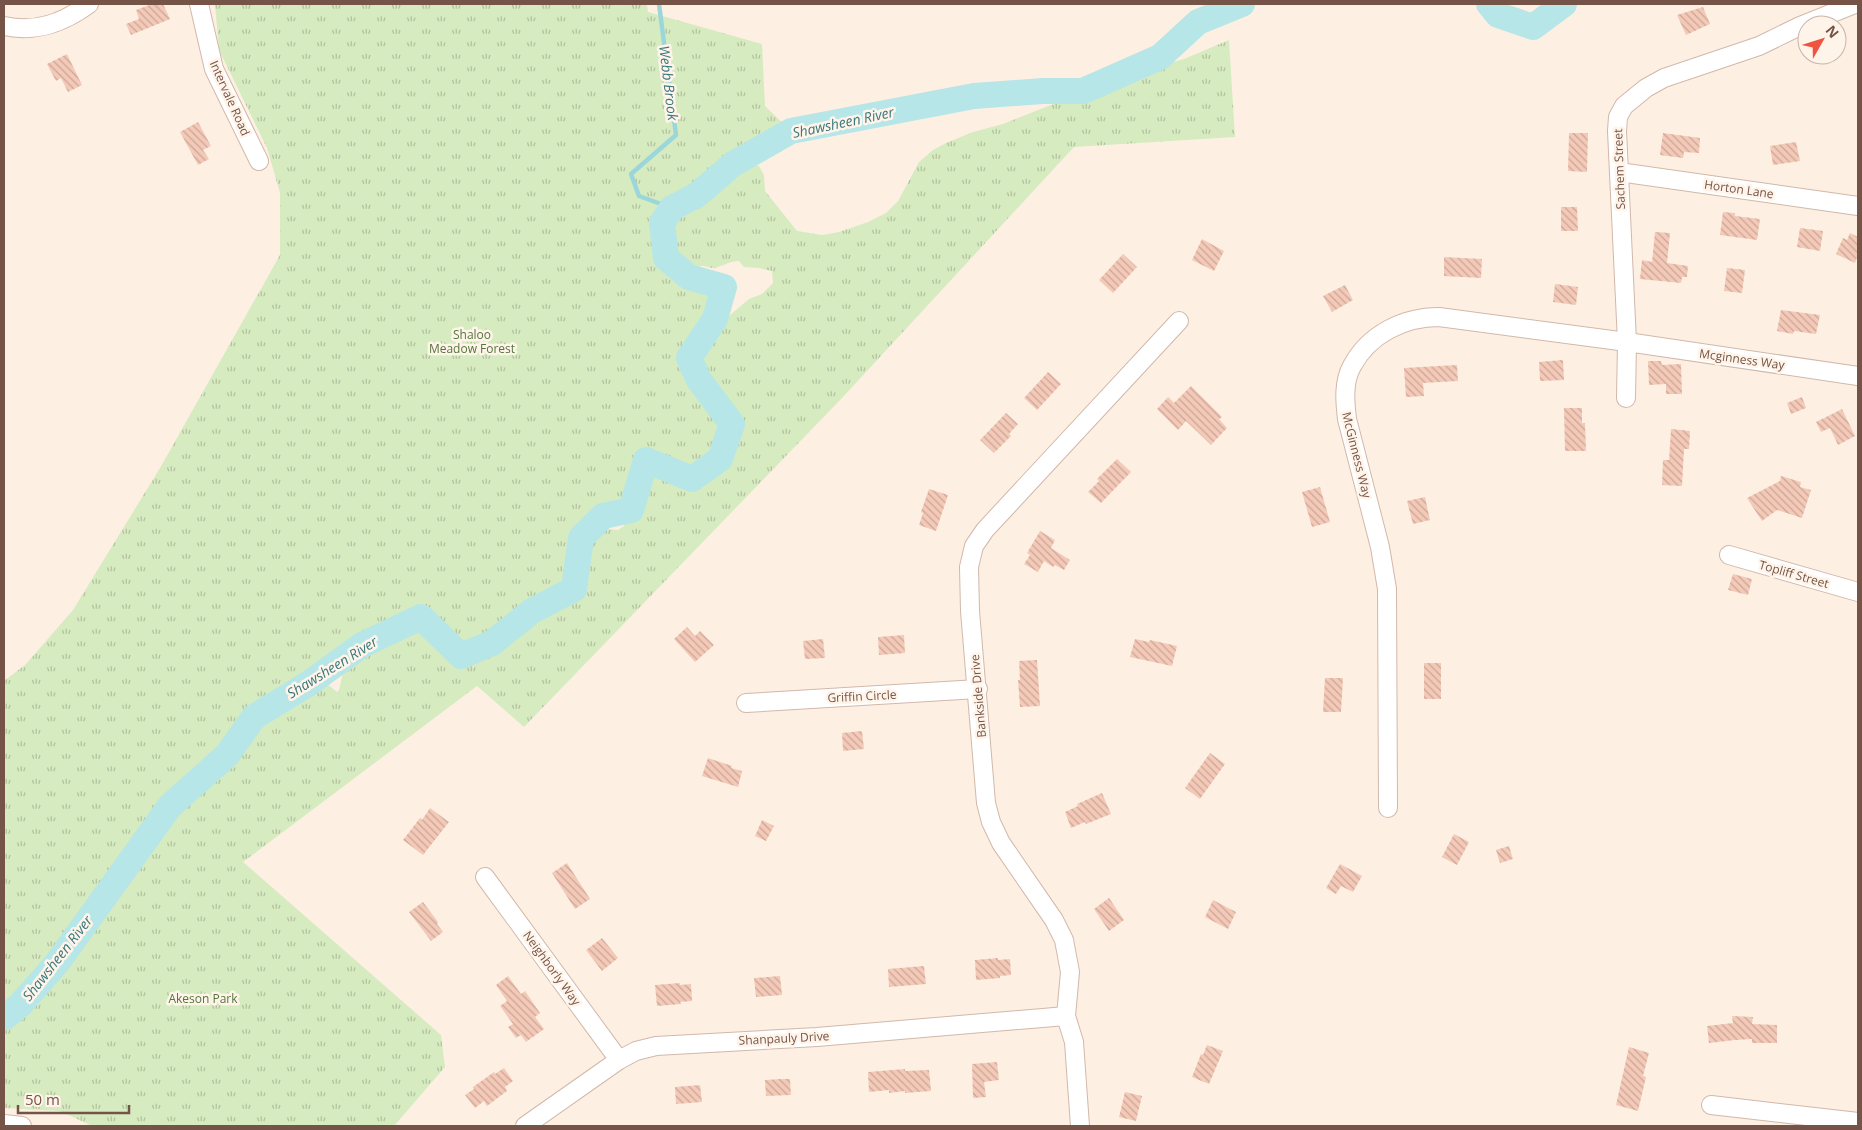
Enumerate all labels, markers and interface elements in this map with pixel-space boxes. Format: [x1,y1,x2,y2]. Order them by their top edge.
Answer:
north arrow [1797,15,1847,65]
text: N [1822,21,1843,42]
water label: Webb Brook [655,44,683,123]
street label: Intervale Road [206,58,254,138]
water label: Shawsheen River [791,102,896,142]
street label: Sachem Street [1609,128,1629,210]
street label: Horton Lane [1703,176,1775,202]
park label: Shaloo Meadow Forest [429,326,515,357]
street label: Mcginness Way [1698,345,1787,374]
street label: McGinness Way [1338,410,1376,501]
street label: Topliff Street [1757,556,1831,592]
water label: Shawsheen River [283,631,381,702]
street label: Bankside Drive [966,653,990,738]
street label: Griffin Circle [827,686,897,706]
water label: Shawsheen River [18,911,97,1005]
street label: Neighborly Way [519,927,585,1009]
park label: Akeson Park [168,990,238,1007]
street label: Shanpauly Drive [738,1027,830,1049]
scale bar [18,1082,129,1114]
text: 50 m [25,1089,60,1109]

